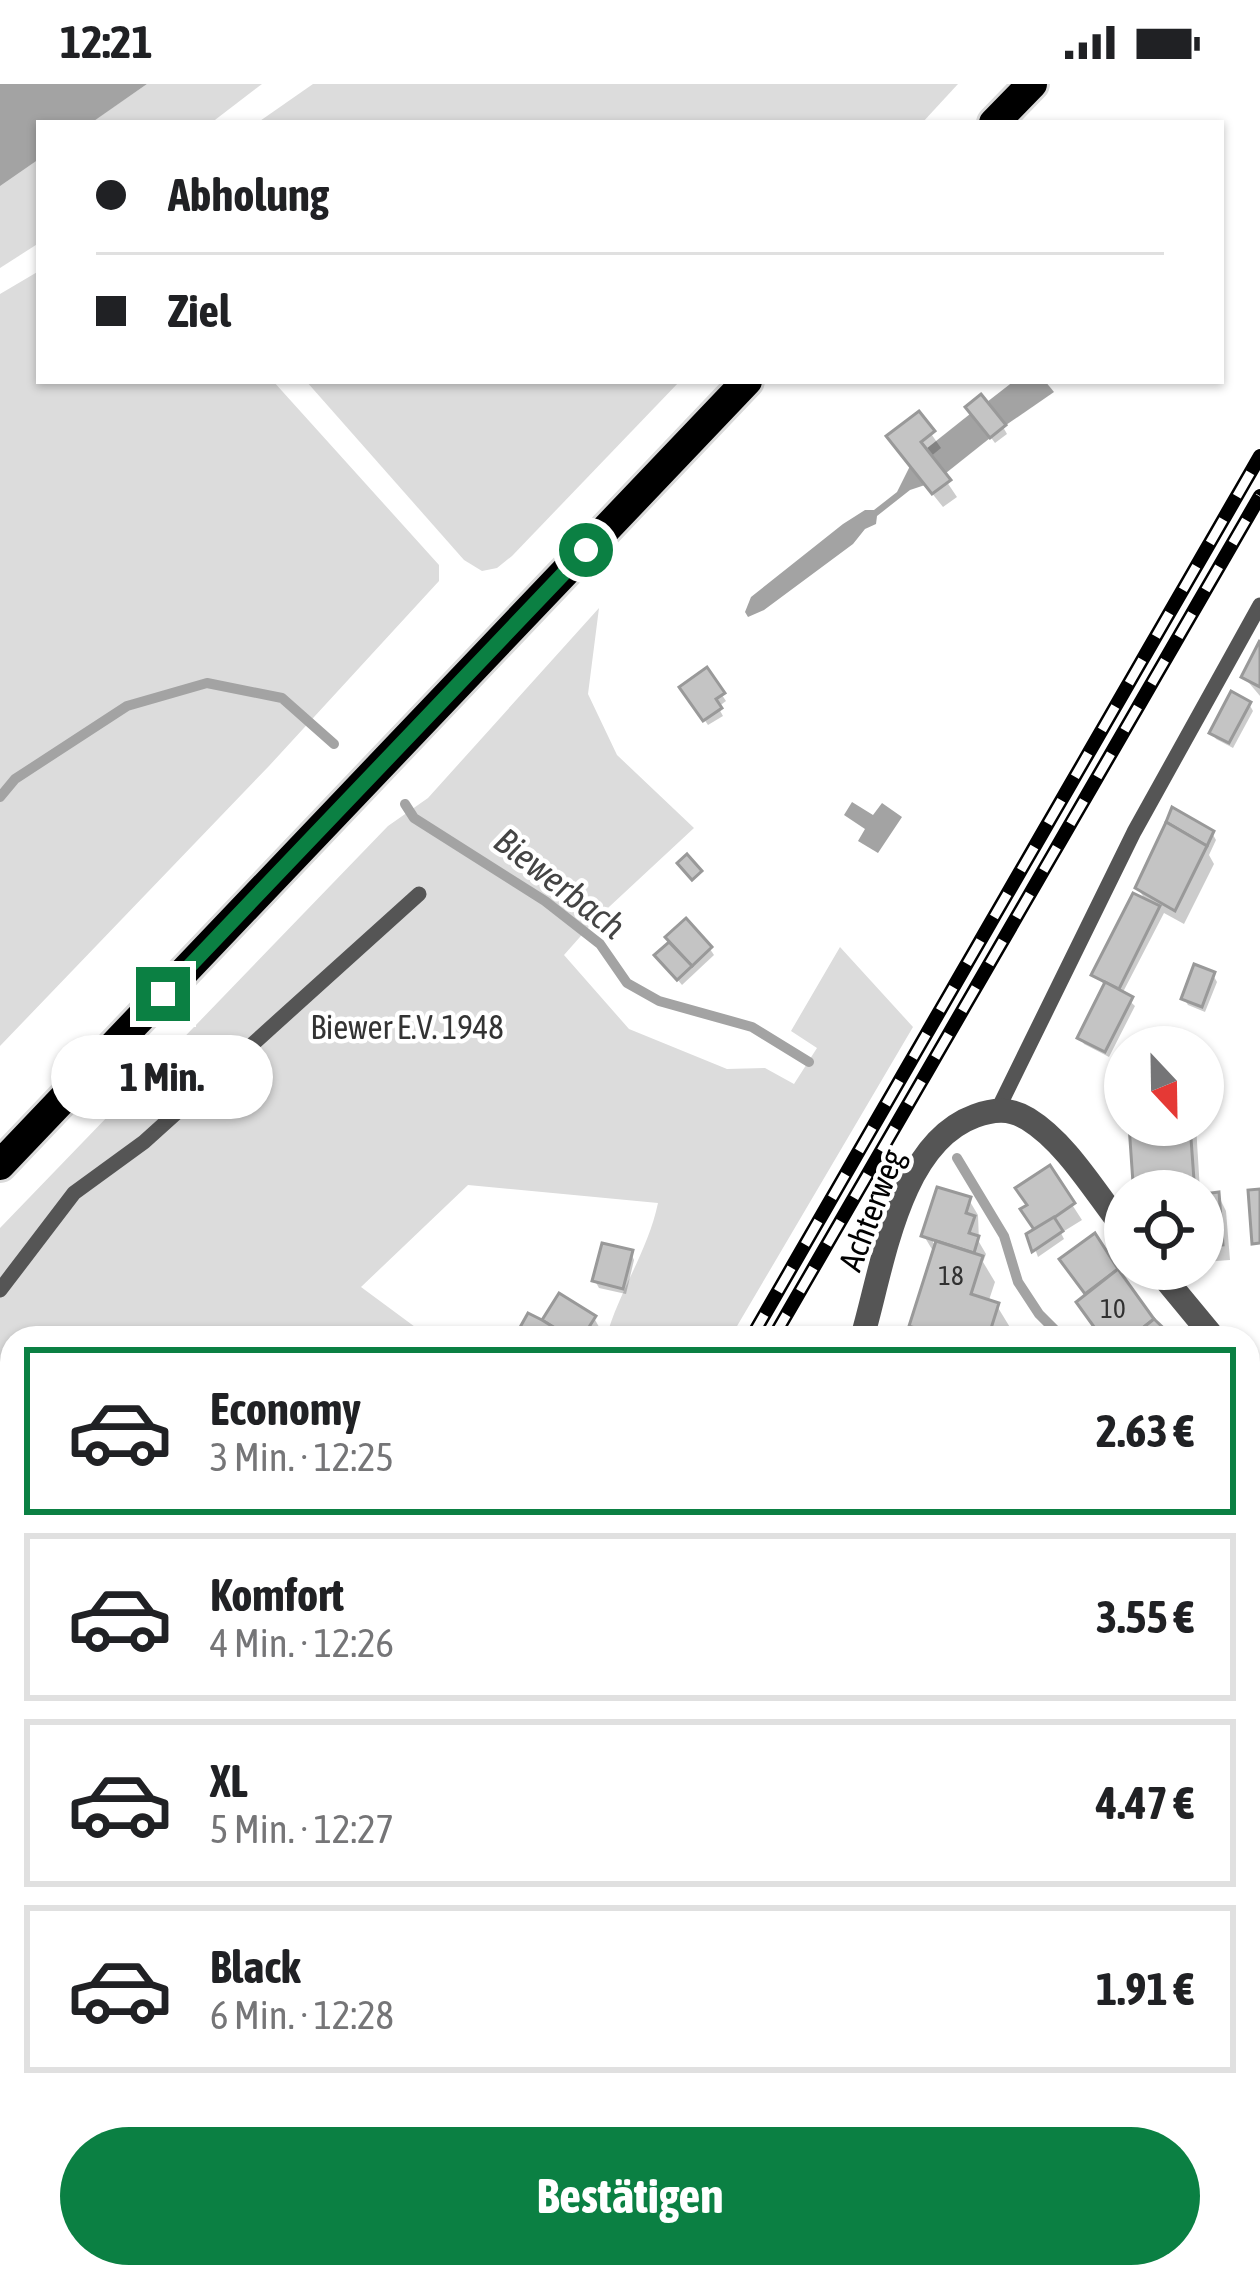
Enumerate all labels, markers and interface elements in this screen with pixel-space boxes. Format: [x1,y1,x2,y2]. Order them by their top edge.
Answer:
text: 12:21 [60,16,153,68]
text: Abholung [168,169,329,221]
text: Ziel [168,285,231,337]
route start [559,523,613,577]
water label: Biewerbach [486,819,634,947]
route end [136,967,190,1021]
park label: Biewer E.V. 1948 [310,1008,504,1046]
north arrow [1104,1026,1224,1146]
map controls [1104,1026,1224,1290]
callout: 1 Min. [52,1036,274,1120]
text: 1 Min. [120,1055,204,1099]
street label: Achterweg [831,1143,912,1276]
button: locate [1104,1170,1224,1290]
house number: 18 [938,1260,964,1291]
house number: 10 [1100,1293,1126,1324]
icon: car [66,1377,174,1485]
text: Economy [210,1383,361,1435]
text: 2.63 € [1096,1405,1194,1457]
text: 3 Min. · 12:25 [210,1435,394,1479]
icon: car [66,1563,174,1671]
text: Komfort [210,1569,344,1621]
text: 3.55 € [1096,1591,1194,1643]
text: 4 Min. · 12:26 [210,1621,394,1665]
icon: car [66,1749,174,1857]
text: XL [210,1755,248,1807]
text: 4.47 € [1096,1777,1194,1829]
text: 5 Min. · 12:27 [210,1807,394,1851]
icon: car [66,1935,174,2043]
text: Black [210,1941,301,1993]
text: 1.91 € [1096,1963,1194,2015]
text: 6 Min. · 12:28 [210,1993,394,2037]
button: Bestätigen [60,2127,1200,2265]

